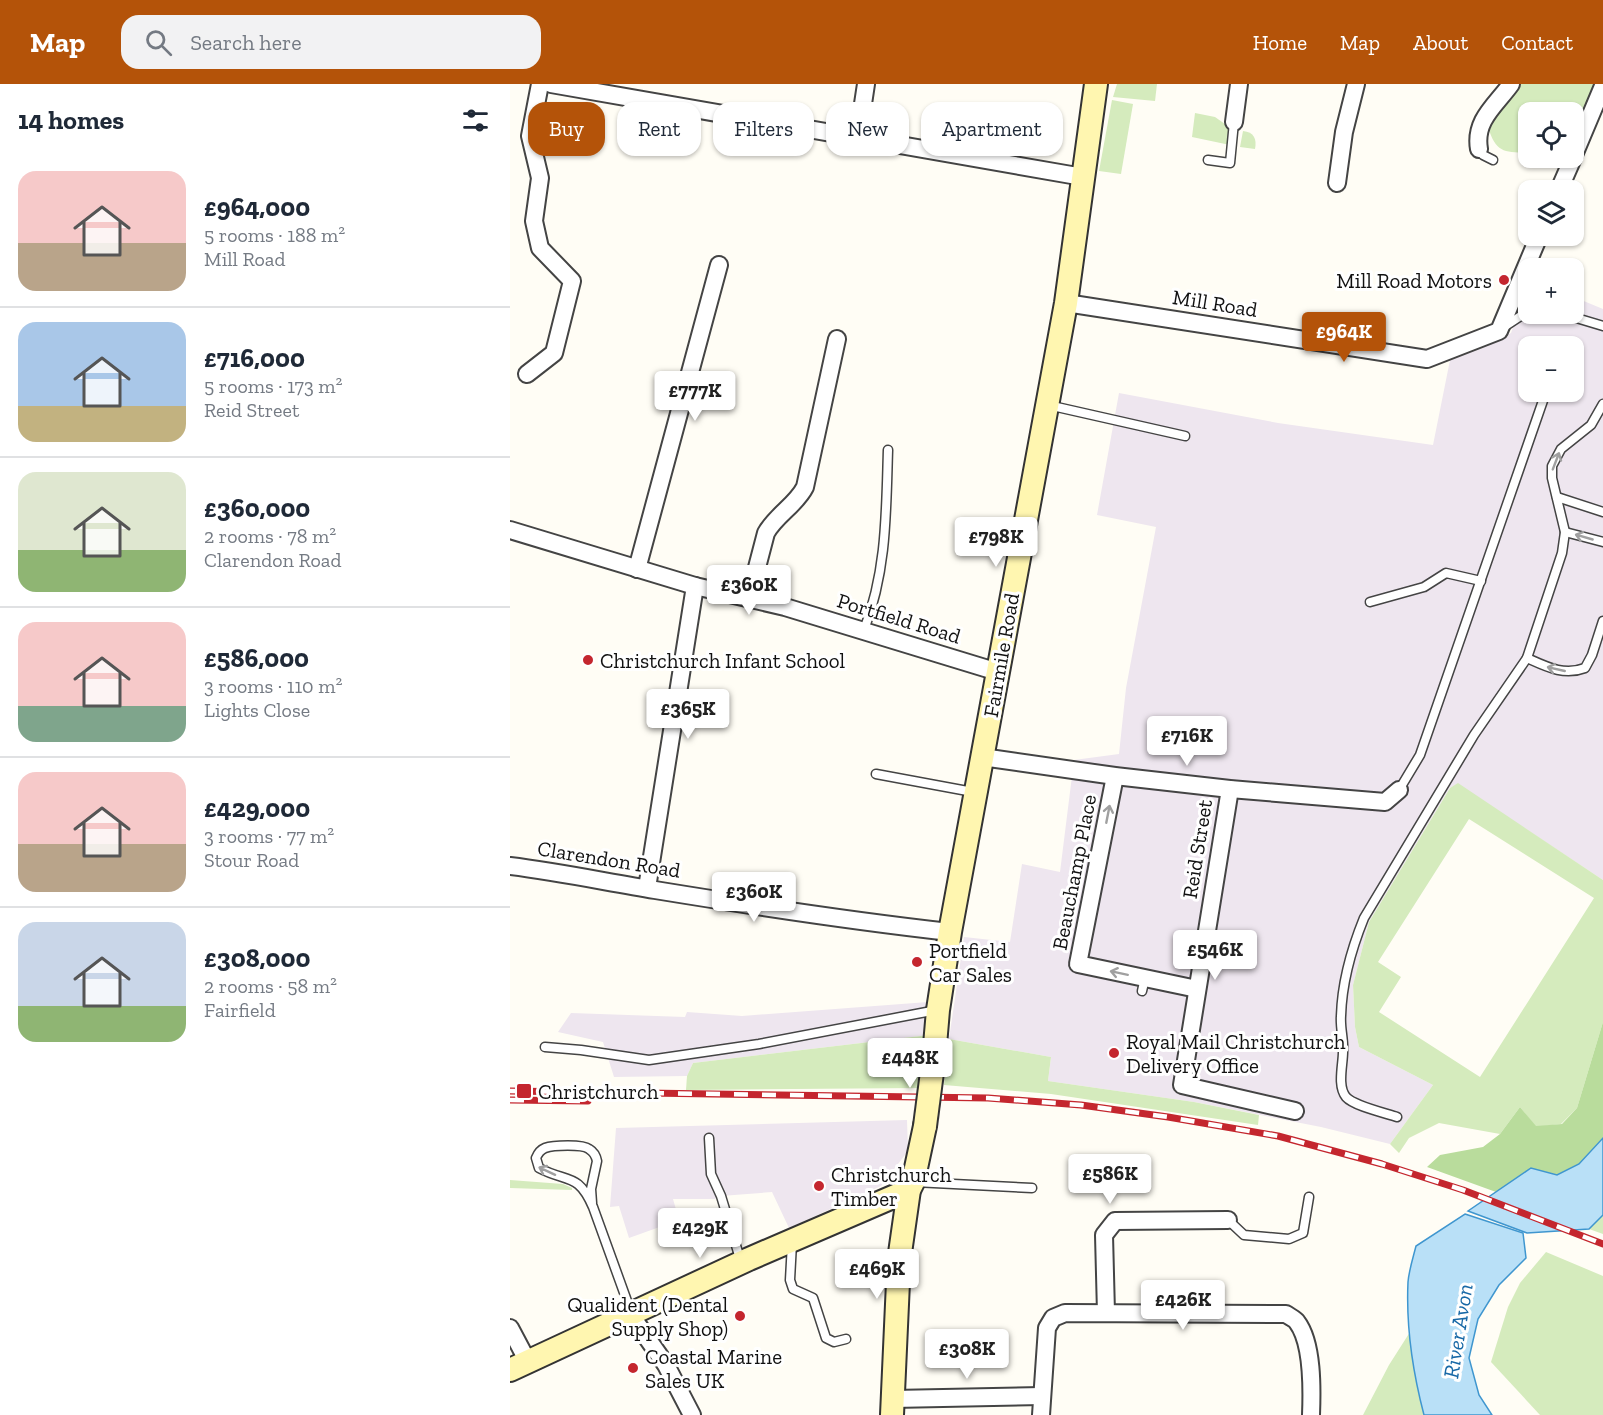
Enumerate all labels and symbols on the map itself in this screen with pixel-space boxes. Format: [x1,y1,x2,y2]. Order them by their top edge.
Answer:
place label: Mill Road Motors [1336,268,1492,293]
marker: Mill Road Motors [1497,273,1511,287]
street label: Mill Road [1171,284,1260,322]
pin: £964K [1302,312,1386,363]
pin: £777K [653,371,737,422]
one-way arrow [1551,452,1562,470]
pin: £798K [954,517,1038,568]
one-way arrow [1575,531,1594,542]
pin: £360K [707,565,791,616]
street label: Portfield Road [834,587,964,649]
street label: Fairmile Road [978,590,1024,719]
place label: Christchurch Infant School [600,648,846,673]
marker: Christchurch Infant School [581,653,595,667]
one-way arrow [1547,663,1567,674]
pin: £365K [646,689,730,740]
pin: £716K [1145,716,1229,767]
street label: Beauchamp Place [1047,792,1101,952]
street label: Reid Street [1177,797,1217,900]
one-way arrow [1103,804,1114,824]
street label: Clarendon Road [536,835,683,883]
pin: £360K [712,872,796,923]
pin: £546K [1173,930,1257,981]
place label: Portfield Car Sales [929,938,1012,987]
marker: Portfield Car Sales [910,955,924,969]
one-way arrow [1110,967,1129,978]
place label: Royal Mail Christchurch Delivery Office [1126,1029,1346,1078]
pin: £448K [868,1038,952,1089]
marker: Royal Mail Christchurch Delivery Office [1107,1046,1121,1060]
place label: Christchurch [538,1079,659,1104]
marker: Christchurch [515,1082,533,1100]
pin: £586K [1068,1154,1152,1205]
place label: Christchurch Timber [831,1162,952,1211]
one-way arrow [539,1164,557,1176]
marker: Christchurch Timber [812,1179,826,1193]
pin: £429K [658,1208,742,1259]
pin: £469K [835,1249,919,1300]
pin: £426K [1141,1280,1225,1331]
water label: River Avon [1437,1282,1479,1380]
place label: Qualident (Dental Supply Shop) [567,1292,728,1341]
marker: Qualident (Dental Supply Shop) [733,1309,747,1323]
pin: £308K [925,1329,1009,1380]
place label: Coastal Marine Sales UK [645,1344,782,1393]
marker: Coastal Marine Sales UK [626,1361,640,1375]

